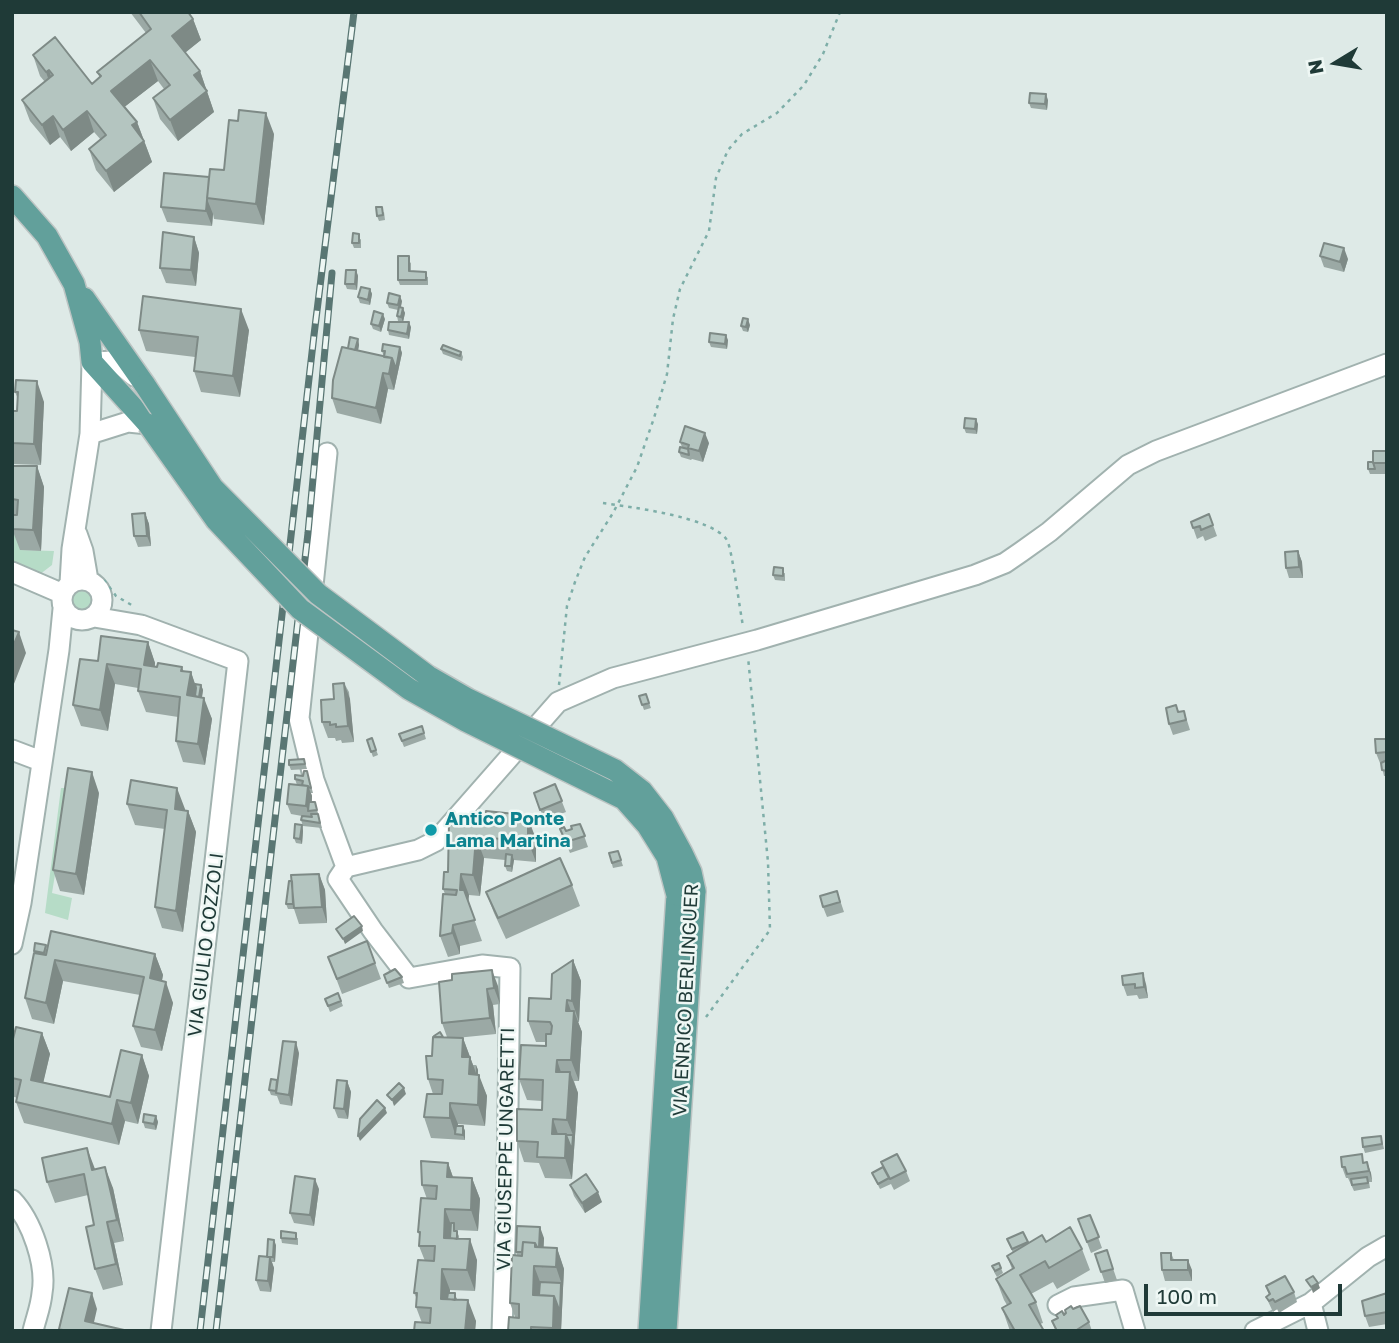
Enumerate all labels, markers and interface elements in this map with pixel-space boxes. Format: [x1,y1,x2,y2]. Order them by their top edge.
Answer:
north arrow [1301,28,1371,98]
text: N [1302,58,1328,76]
place label: Antico Ponte Lama Martina [445,808,570,852]
marker: Antico Ponte Lama Martina [423,822,439,838]
street label: VIA GIULIO COZZOLI [183,852,229,1038]
street label: VIA ENRICO BERLINGUER [669,883,703,1117]
street label: VIA GIUSEPPE UNGARETTI [492,1027,520,1271]
scale bar [1147,1270,1345,1314]
text: 100 m [1157,1283,1217,1309]

